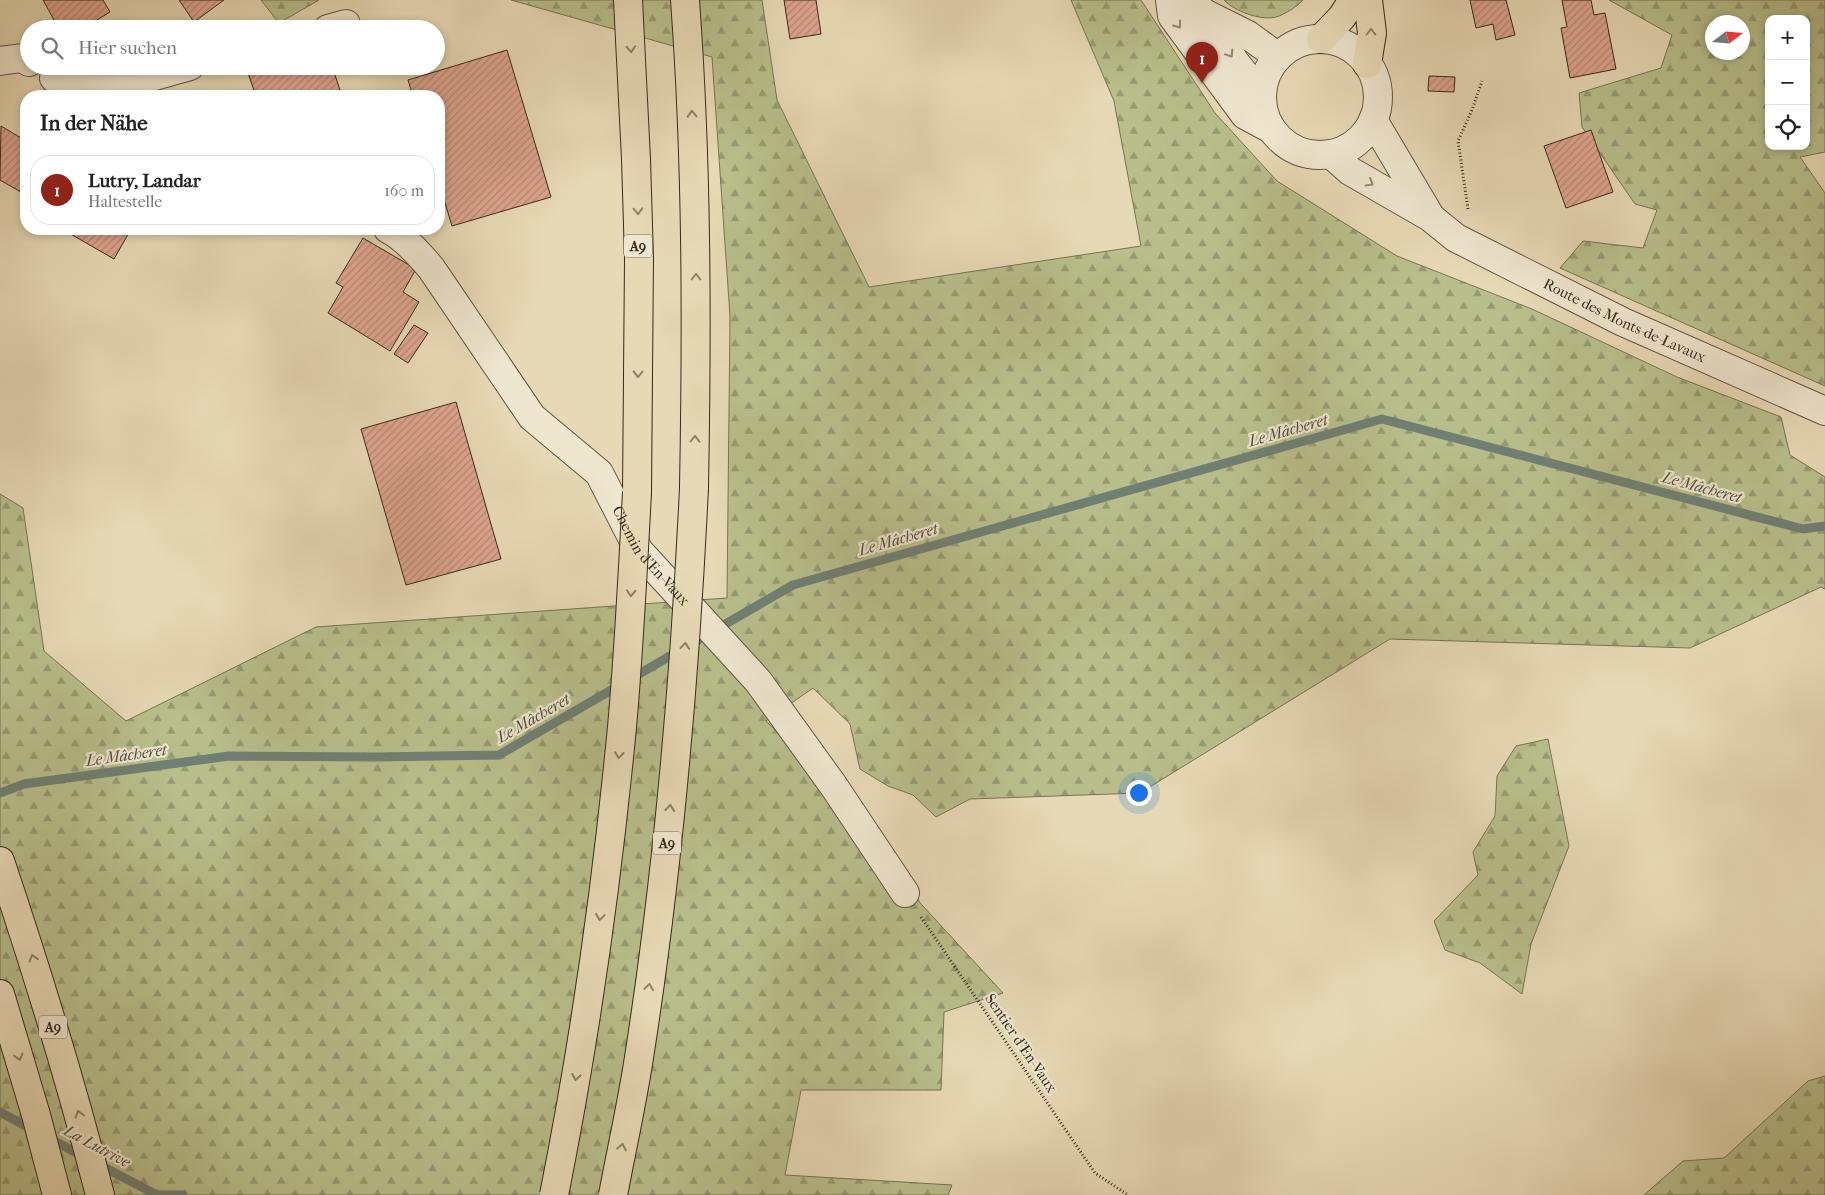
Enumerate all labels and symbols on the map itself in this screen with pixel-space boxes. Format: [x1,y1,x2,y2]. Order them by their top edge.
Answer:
north arrow [1705,15,1750,60]
one-way arrow [1173,19,1181,28]
one-way arrow [1366,28,1376,36]
pin: 1 [1186,42,1218,83]
one-way arrow [625,45,636,53]
one-way arrow [1224,49,1233,58]
one-way arrow [686,110,697,118]
one-way arrow [1364,177,1373,187]
one-way arrow [632,207,643,215]
road number: A9 [624,235,652,258]
one-way arrow [691,272,701,280]
street label: Route des Monts-de-Lavaux [1541,275,1709,366]
one-way arrow [633,370,644,378]
water label: Le Mâcheret [1245,409,1331,451]
one-way arrow [690,435,700,442]
water label: Le Mâcheret [1659,467,1745,507]
street label: Chemin d'En-Vaux [608,503,693,609]
water label: Le Mâcheret [855,518,941,560]
one-way arrow [626,590,637,598]
one-way arrow [679,642,690,650]
water label: Le Mâcheret [492,689,574,747]
water label: Le Mâcheret [83,740,169,770]
one-way arrow [614,752,625,760]
your location [1126,780,1152,806]
one-way arrow [664,804,675,812]
road number: A9 [653,831,681,854]
one-way arrow [595,913,606,921]
one-way arrow [28,955,38,963]
one-way arrow [643,983,654,991]
street label: Sentier d'En-Vaux [981,990,1061,1096]
road number: A9 [39,1016,67,1038]
one-way arrow [13,1052,23,1061]
one-way arrow [571,1073,581,1082]
one-way arrow [74,1110,85,1118]
water label: La Lutrive [60,1120,134,1172]
one-way arrow [616,1143,626,1152]

